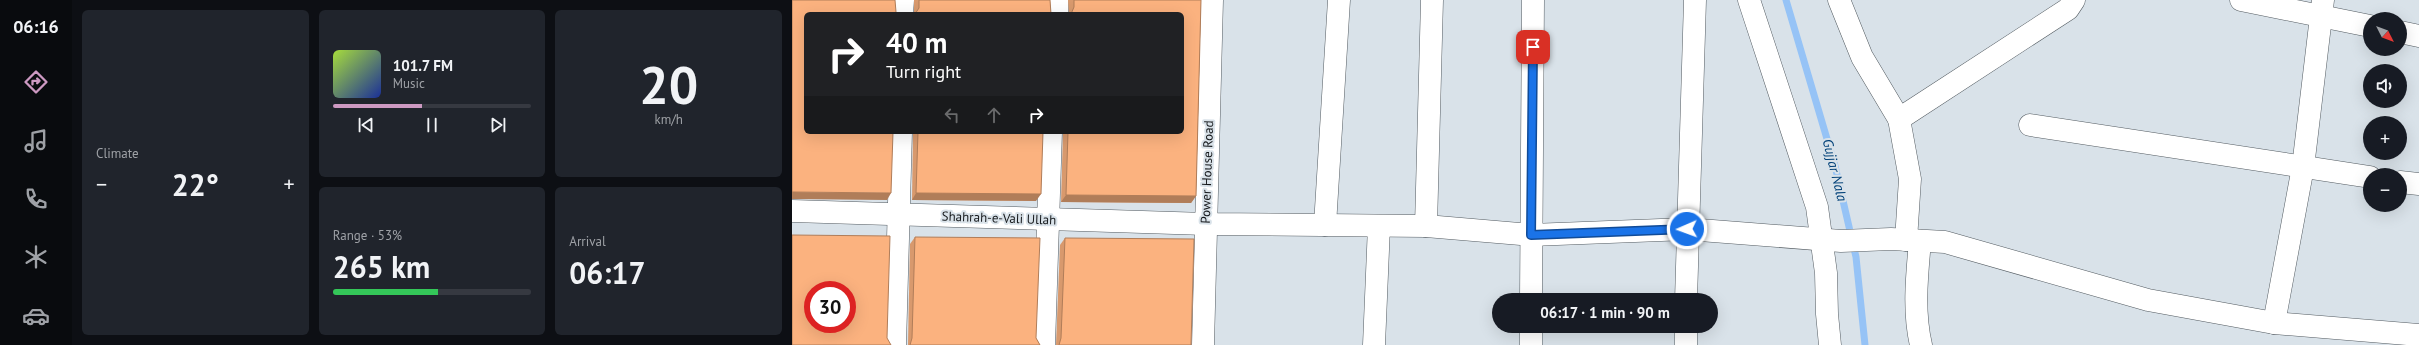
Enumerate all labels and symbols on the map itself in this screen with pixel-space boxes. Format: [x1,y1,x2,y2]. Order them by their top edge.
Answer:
north arrow [2363,12,2407,56]
pin [1516,30,1550,64]
street label: Power House Road [1197,120,1217,224]
water label: Gujjar Nala [1819,137,1851,203]
street label: Shahrah-e-Vali Ullah [941,208,1057,228]
position arrow [1666,208,1708,250]
speed limit sign: 30 [804,281,856,333]

